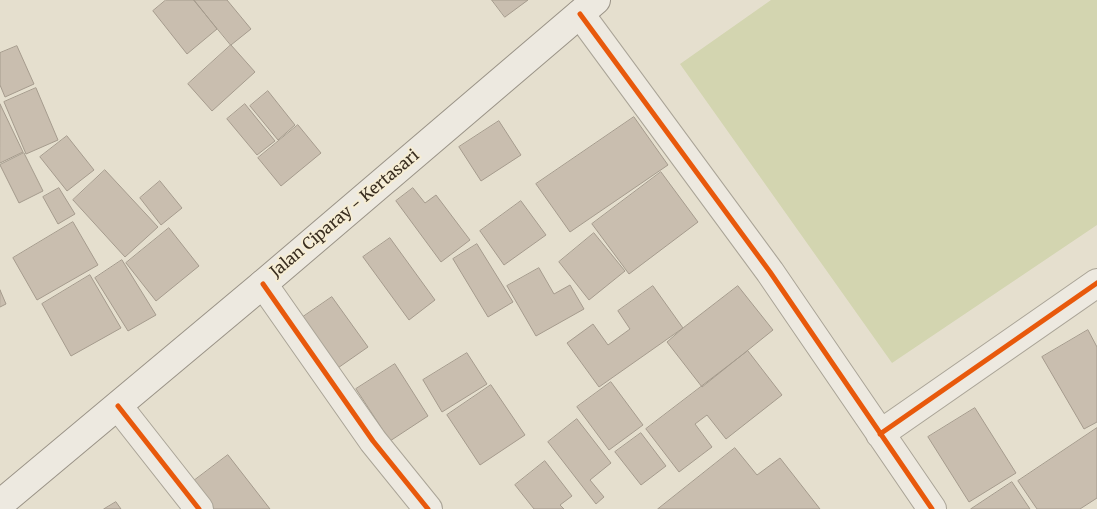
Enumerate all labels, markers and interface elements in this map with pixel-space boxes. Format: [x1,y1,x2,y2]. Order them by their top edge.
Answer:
street label: Jalan Ciparay - Kertasari [267,146,423,282]

